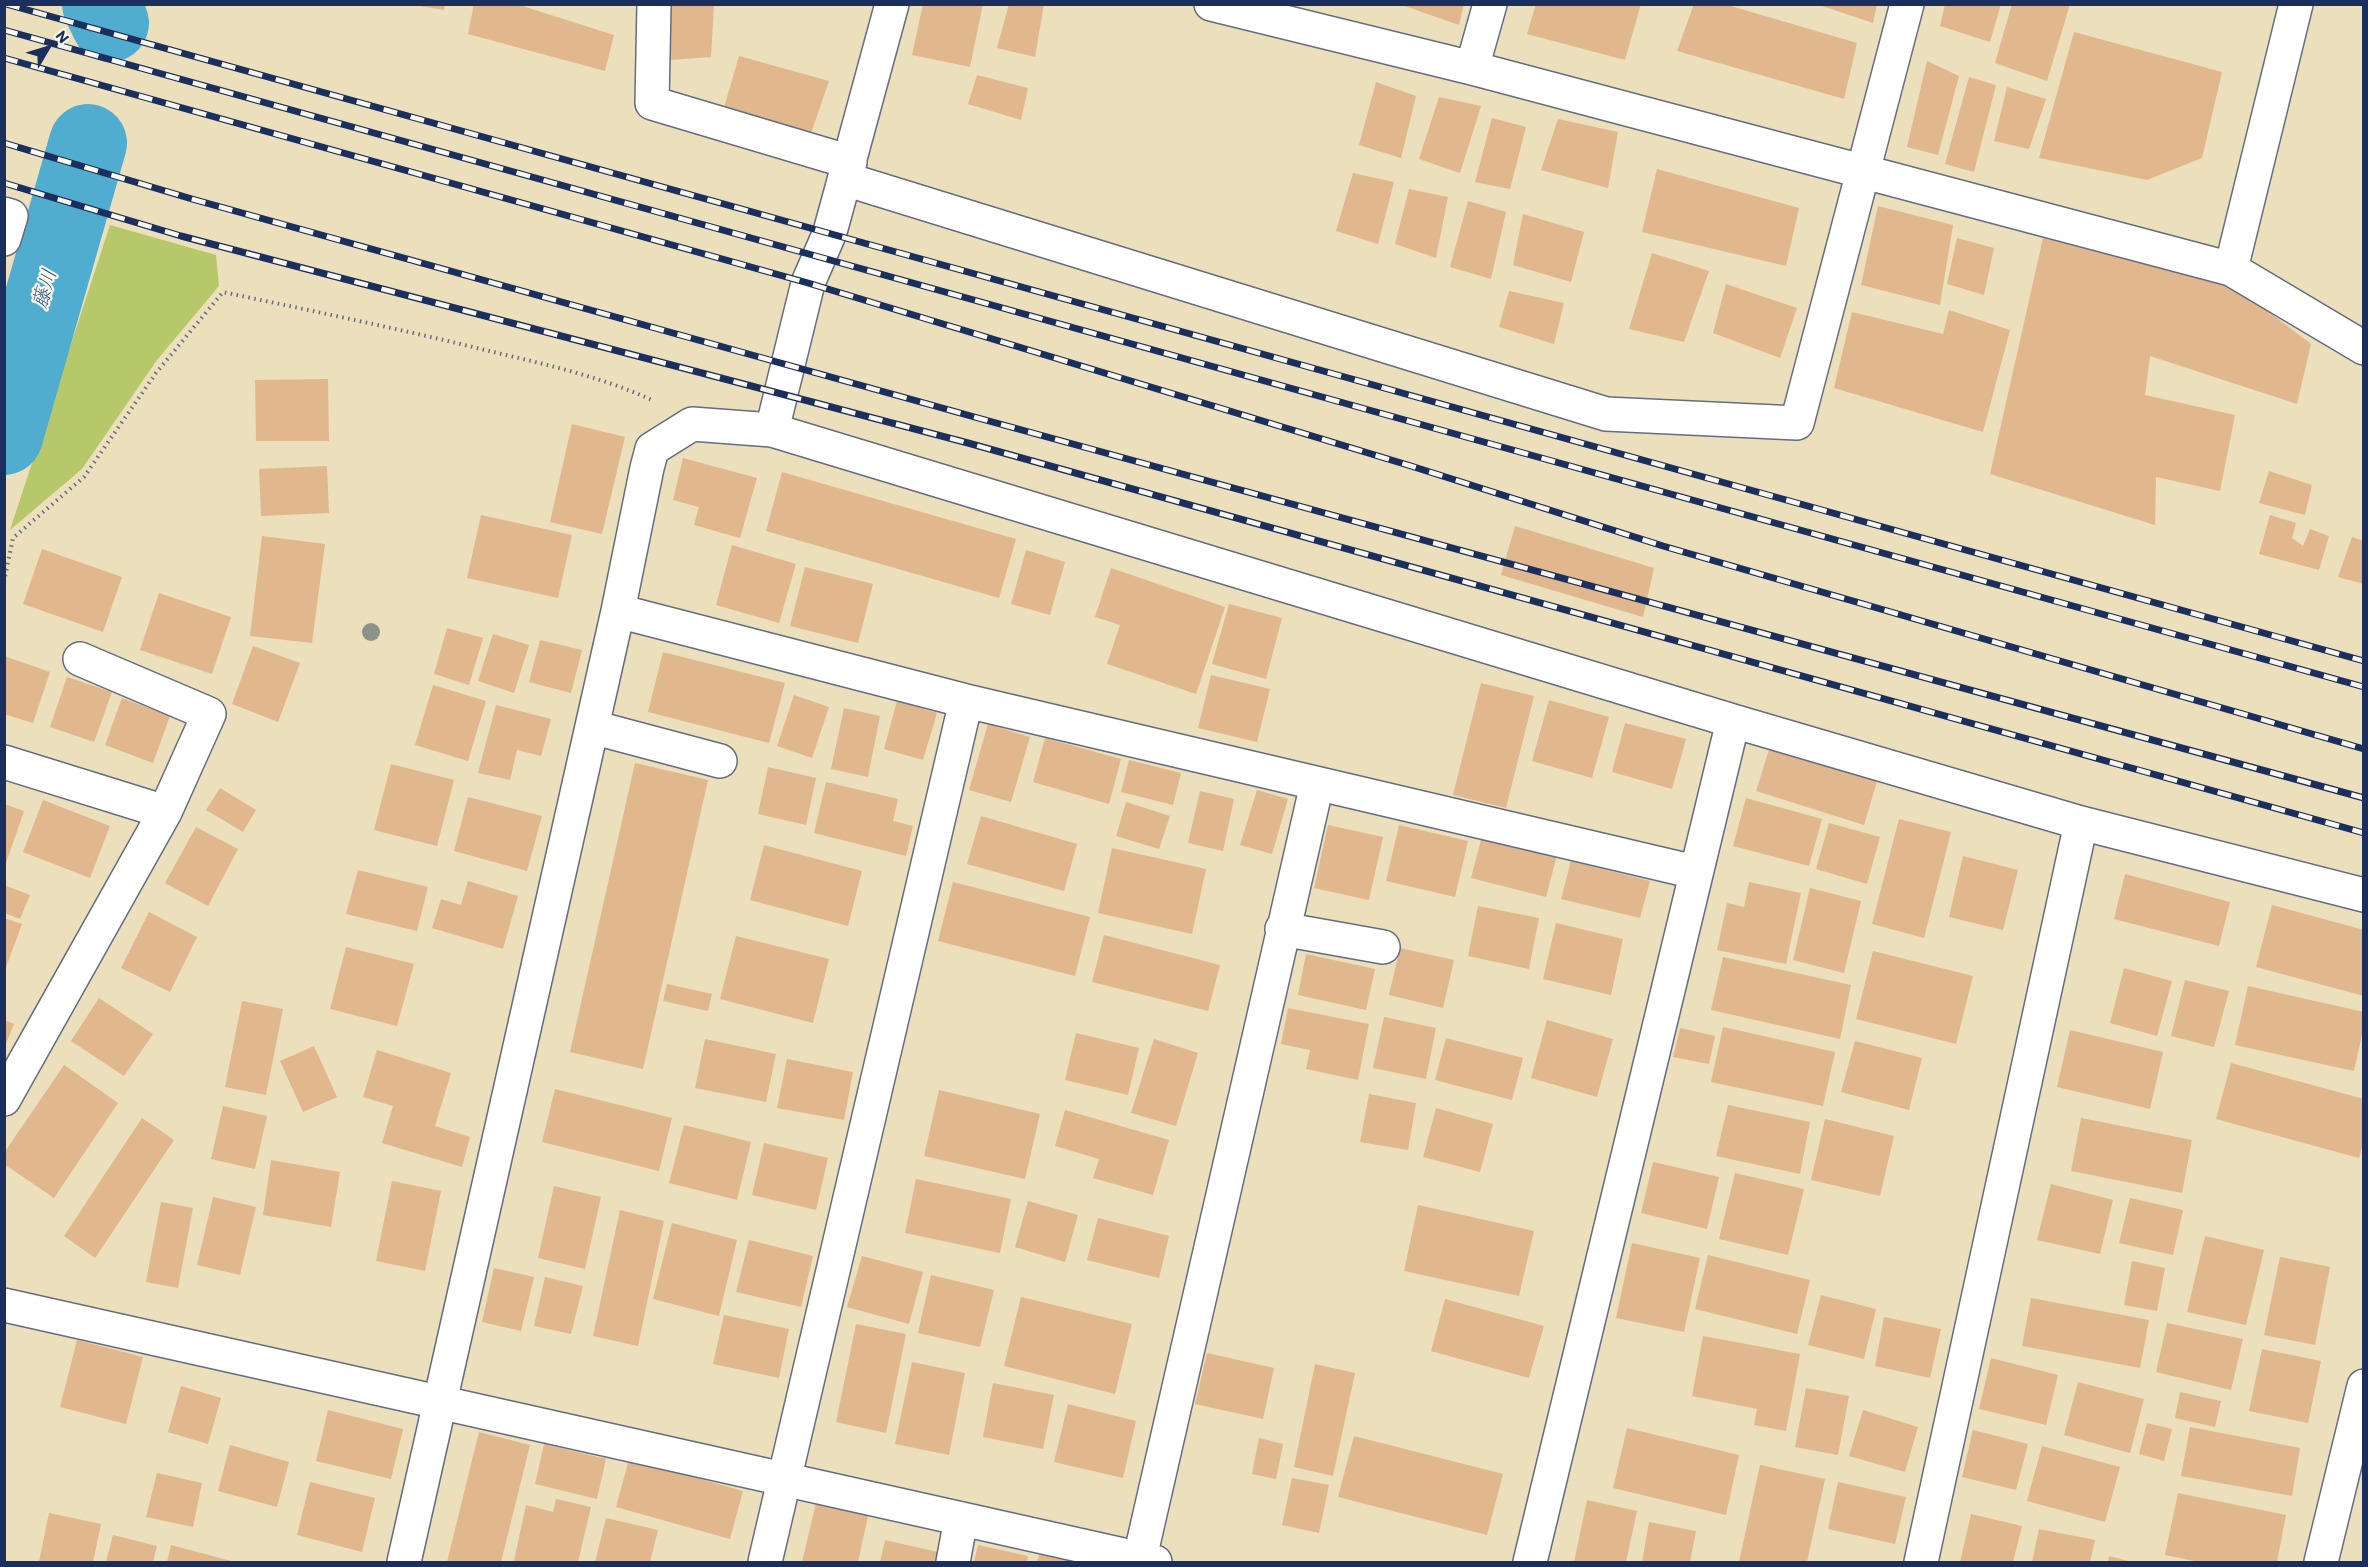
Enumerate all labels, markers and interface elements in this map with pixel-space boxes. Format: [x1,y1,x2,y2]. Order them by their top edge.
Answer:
north arrow [18,18,78,78]
text: N [52,27,73,47]
water label: 藤川 [29,266,63,312]

